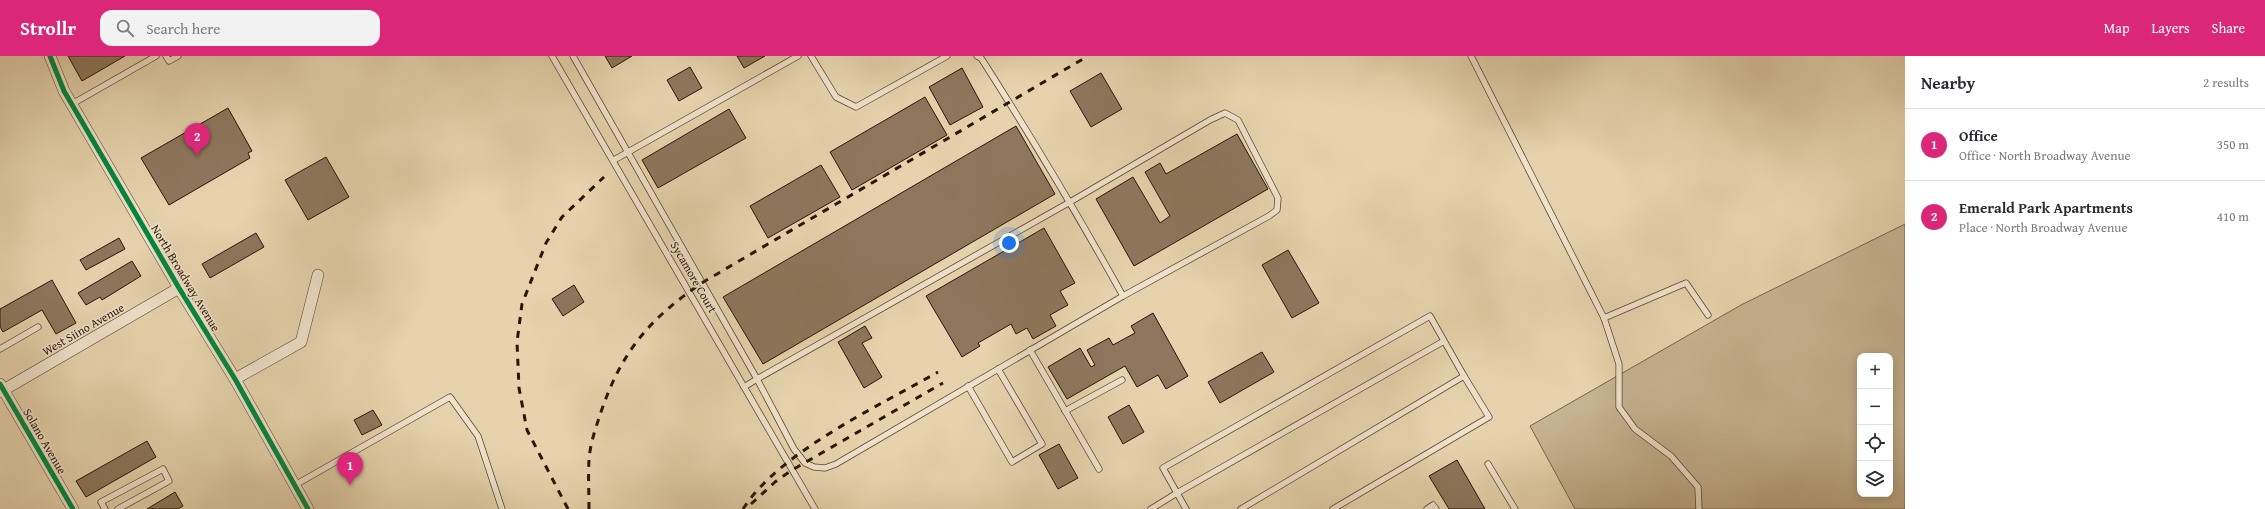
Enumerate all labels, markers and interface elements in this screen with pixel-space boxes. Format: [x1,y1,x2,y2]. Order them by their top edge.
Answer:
search box [100,10,380,46]
text: Strollr [20,14,76,42]
icon: search [114,17,136,39]
text: Search here [146,18,220,39]
text: Map [2104,18,2130,38]
text: Layers [2152,18,2190,38]
text: Share [2212,18,2245,38]
text: Nearby [1921,70,1975,95]
text: 2 results [2203,73,2249,92]
pin: 2 [184,123,210,156]
text: Office [1959,125,1998,146]
text: 1 [1931,135,1937,154]
text: 350 m [2217,135,2249,154]
text: Office · North Broadway Avenue [1959,146,2131,165]
text: Emerald Park Apartments [1959,197,2133,218]
text: 2 [1931,207,1937,226]
text: 410 m [2217,207,2249,226]
text: Place · North Broadway Avenue [1959,218,2127,237]
street label: North Broadway Avenue [147,221,225,335]
your location [999,233,1019,253]
street label: Sycamore Court [667,238,722,317]
street label: West Siino Avenue [39,298,127,359]
map controls [1857,353,1893,497]
button: + [1857,353,1893,389]
button: − [1857,389,1893,425]
street label: Solano Avenue [19,405,71,477]
button: locate [1857,425,1893,461]
pin: 1 [337,452,363,485]
button: layers [1857,461,1893,497]

